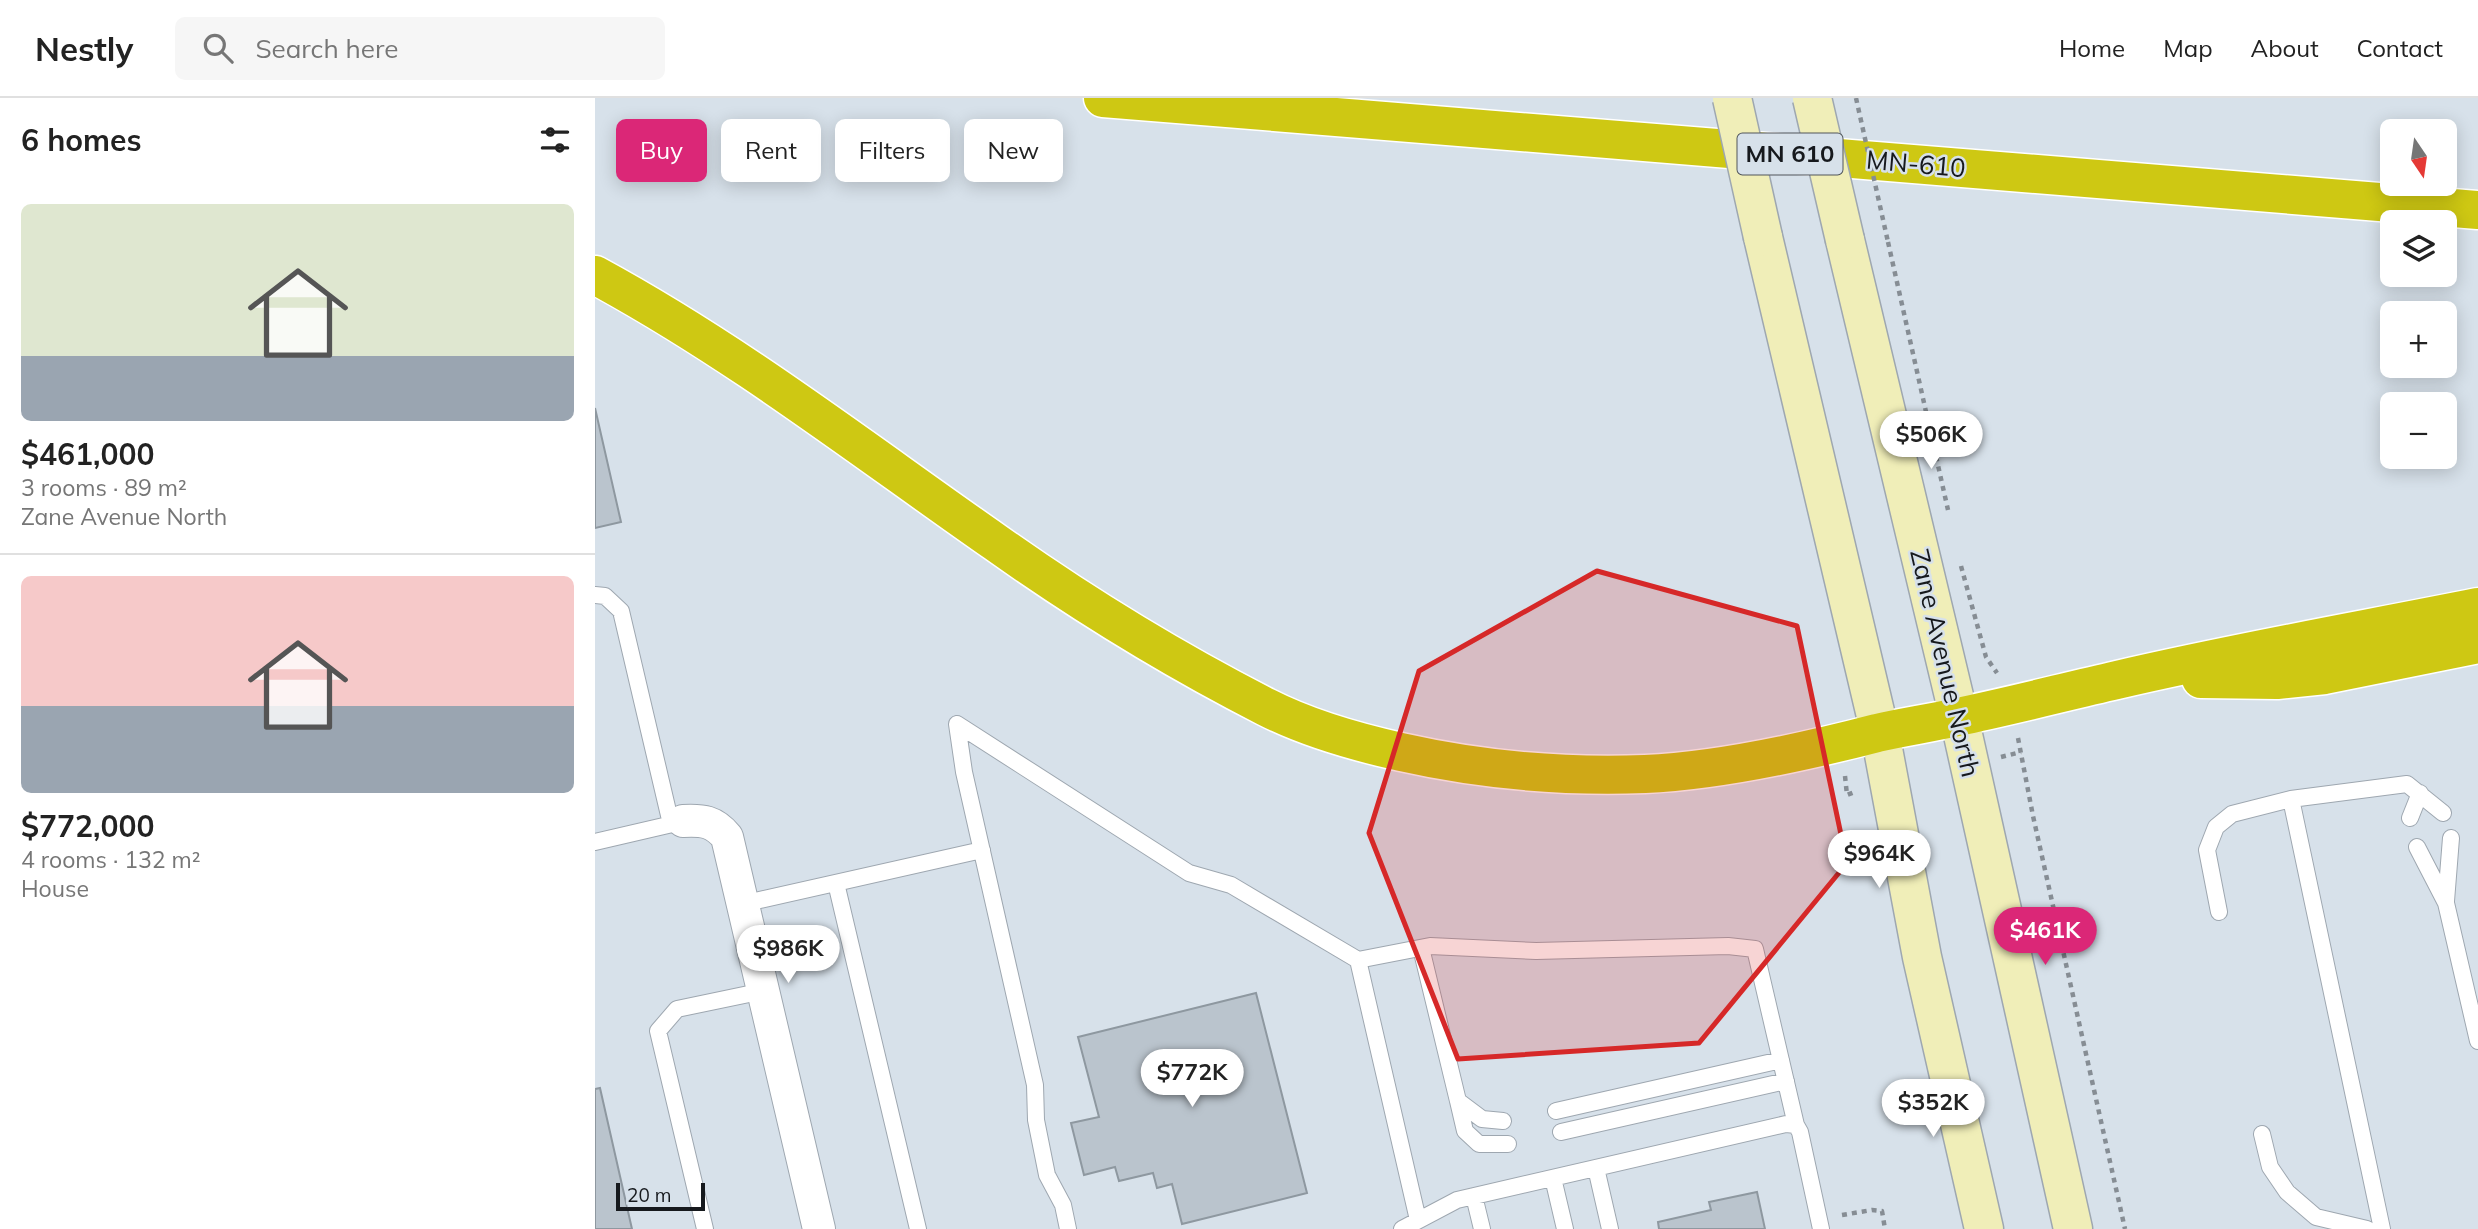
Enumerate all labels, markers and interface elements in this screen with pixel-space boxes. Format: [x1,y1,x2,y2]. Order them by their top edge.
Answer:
search box [175,17,665,80]
text: Nestly [35,28,133,69]
icon: search [199,29,237,67]
text: Search here [255,32,398,65]
text: Home [2059,33,2125,63]
text: Map [2163,33,2213,63]
text: About [2251,33,2319,63]
text: Contact [2357,33,2443,63]
chip: Buy [616,119,707,182]
chip: Rent [721,119,821,182]
chip: Filters [835,119,950,182]
chip: New [964,119,1063,182]
north arrow [2380,119,2457,196]
map controls [2380,119,2457,469]
text: 6 homes [21,121,142,159]
icon: filters [536,121,574,159]
road number: MN 610 [1737,134,1843,174]
street label: MN-610 [1865,143,1967,184]
button: layers [2380,210,2457,287]
icon: home [235,250,361,376]
button: + [2380,301,2457,378]
button: − [2380,392,2457,469]
pin: $506K [1882,412,1980,471]
text: $506K [1896,419,1966,448]
text: $461,000 [21,435,154,473]
text: 3 rooms · 89 m² [21,473,187,502]
text: Zane Avenue North [21,502,227,531]
street label: Zane Avenue North [1903,546,1988,780]
icon: home [235,622,361,748]
text: $772,000 [21,807,154,845]
pin: $964K [1830,830,1928,890]
text: $964K [1844,838,1914,867]
text: 4 rooms · 132 m² [21,845,201,874]
text: House [21,874,89,903]
pin: $461K [1996,908,2094,967]
text: $461K [2010,915,2080,944]
pin: $986K [739,926,837,985]
text: $986K [753,933,823,962]
pin: $772K [1143,1049,1241,1109]
text: $772K [1157,1057,1227,1086]
pin: $352K [1884,1080,1982,1139]
text: $352K [1898,1087,1968,1116]
scale bar [616,1180,705,1212]
text: 20 m [627,1183,671,1207]

